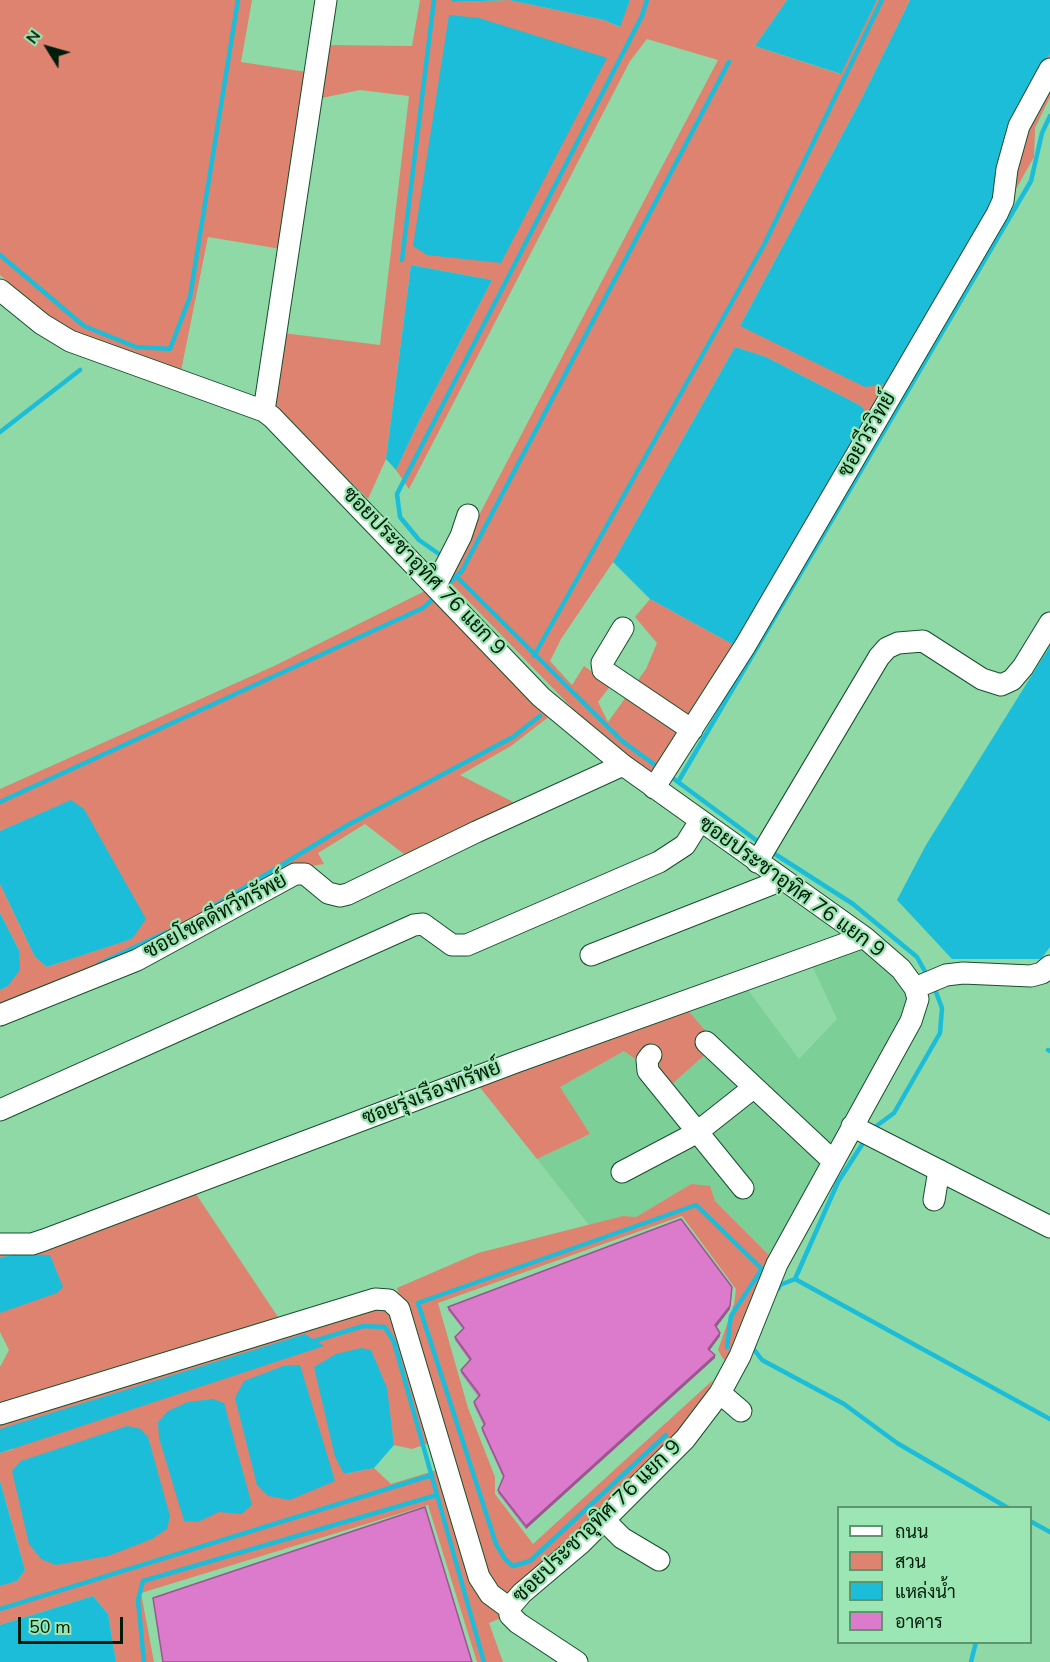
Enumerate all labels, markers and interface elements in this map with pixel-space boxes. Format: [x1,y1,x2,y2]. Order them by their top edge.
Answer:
north arrow [18,18,78,78]
text: N [21,26,46,49]
street label: ซอยวีรวิทย์ [833,388,903,482]
street label: ซอยประชาอุทิศ 76 แยก 9 [336,483,510,661]
street label: ซอยประชาอุทิศ 76 แยก 9 [693,812,889,964]
street label: ซอยโชคดีทวีทรัพย์ [140,869,292,965]
street label: ซอยรุ่งเรืองทรัพย์ [359,1056,505,1132]
street label: ซอยประชาอุทิศ 76 แยก 9 [509,1435,687,1609]
legend [837,1506,1032,1644]
text: ถนน [895,1520,928,1544]
text: สวน [895,1550,926,1574]
text: แหล่งน้ำ [895,1580,956,1604]
scale bar [21,1605,126,1643]
text: อาคาร [895,1610,943,1634]
text: 50 m [29,1615,71,1639]

